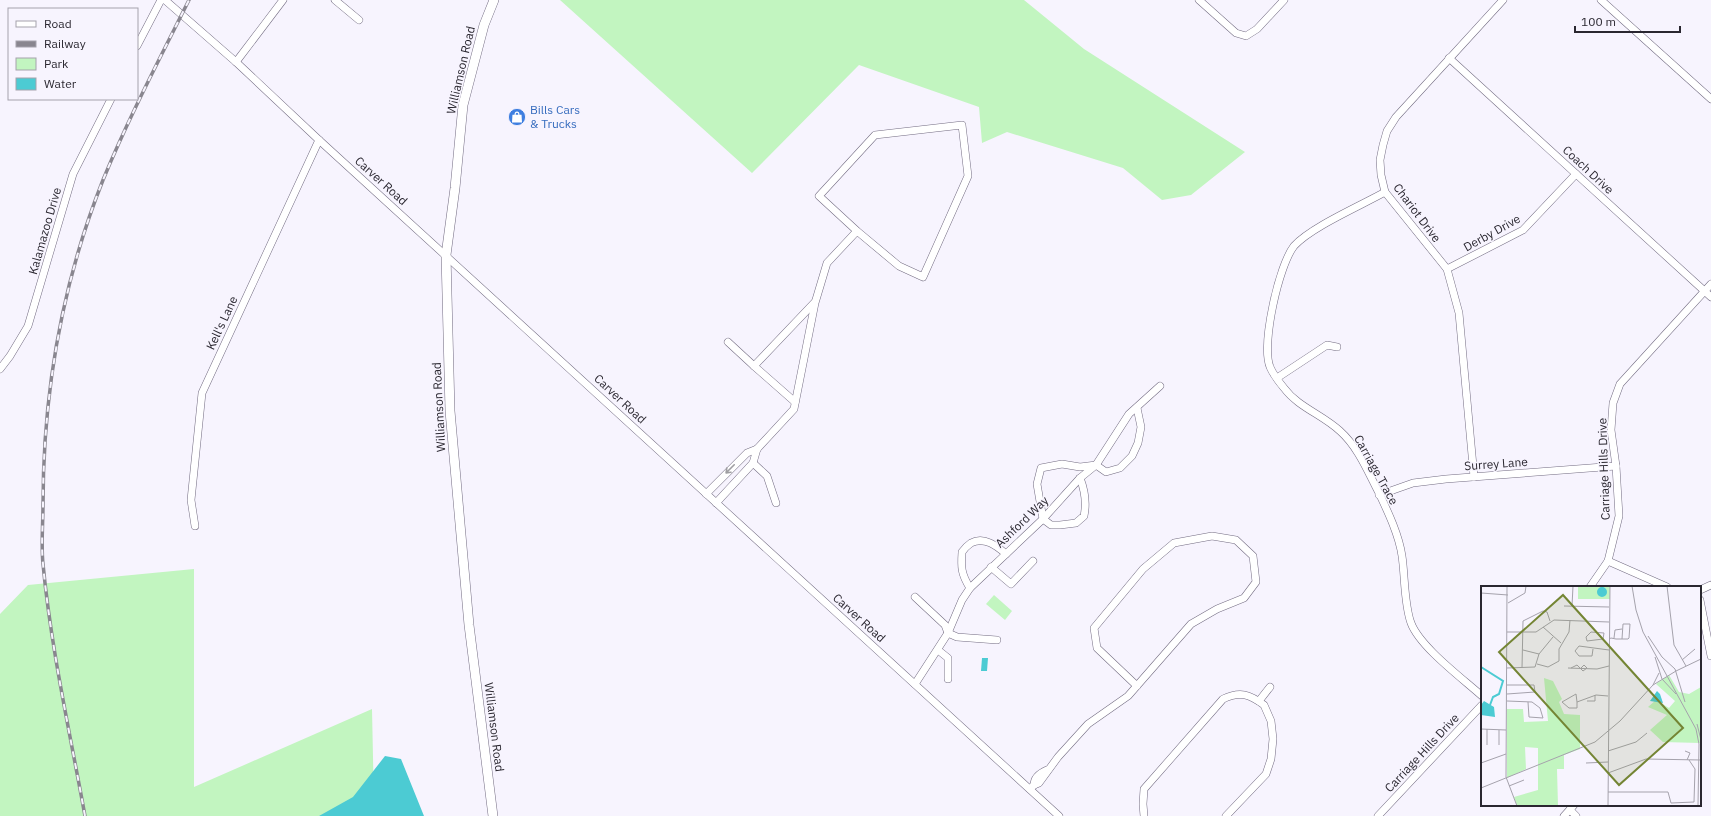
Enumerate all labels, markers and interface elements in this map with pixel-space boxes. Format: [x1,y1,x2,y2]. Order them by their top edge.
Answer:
legend [8,8,138,100]
scale bar [1575,8,1680,34]
text: 100 m [1581,14,1616,29]
text: Road [44,16,72,31]
street label: Williamson Road [443,24,478,115]
text: Railway [44,36,86,51]
text: Park [44,56,69,71]
text: Water [44,76,77,91]
place label: Bills Cars & Trucks [530,102,580,131]
shop icon: Bills Cars & Trucks [507,107,527,127]
street label: Coach Drive [1560,142,1617,197]
street label: Carver Road [352,153,411,208]
street label: Chariot Drive [1390,180,1445,245]
street label: Kalamazoo Drive [25,185,64,276]
street label: Derby Drive [1461,211,1523,254]
street label: Kell's Lane [203,293,241,352]
street label: Williamson Road [429,362,448,452]
street label: Carver Road [591,371,649,426]
street label: Carriage Hills Drive [1594,417,1613,520]
street label: Carriage Trace [1351,432,1402,508]
street label: Surrey Lane [1464,454,1529,473]
one-way arrow [726,464,735,474]
street label: Ashford Way [992,493,1051,551]
inset map [1481,586,1701,806]
street label: Carver Road [830,590,889,645]
street label: Williamson Road [482,681,507,772]
street label: Carriage Hills Drive [1381,710,1462,795]

